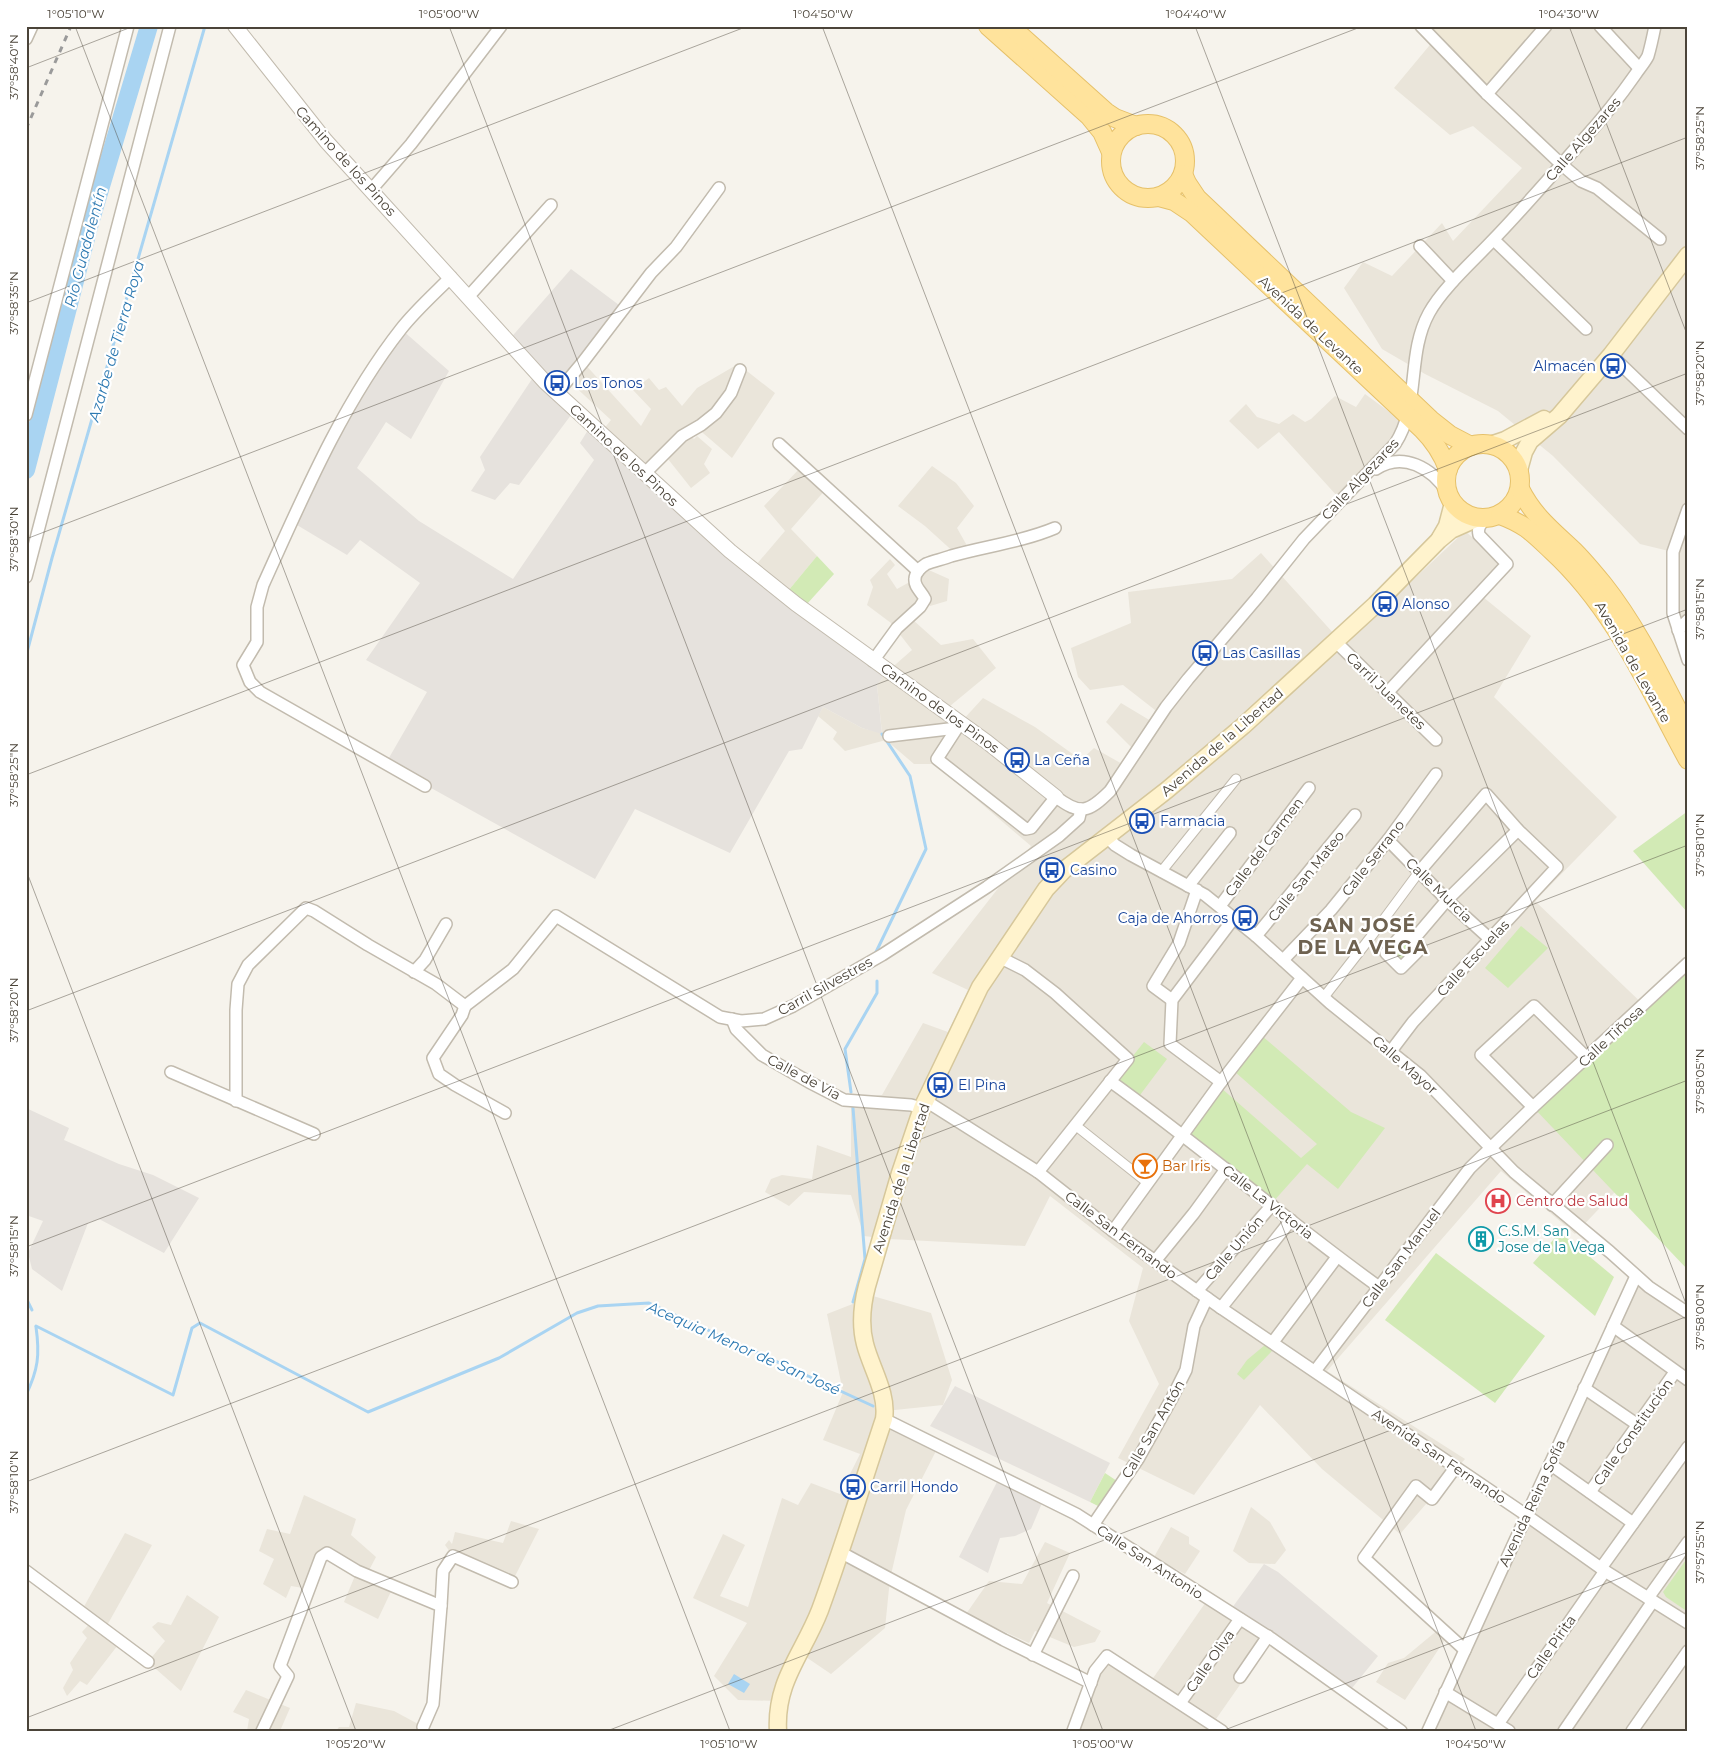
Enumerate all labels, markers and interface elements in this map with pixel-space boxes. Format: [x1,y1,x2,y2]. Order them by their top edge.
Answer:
text: 1°05'10"W [47,6,105,21]
text: 1°05'00"W [419,6,479,21]
text: 1°04'50"W [793,6,853,21]
text: 1°04'40"W [1166,6,1226,21]
text: 1°04'30"W [1539,6,1599,21]
text: 37°58'40"N [6,34,21,100]
street label: Calle Algezares [1542,93,1625,185]
street label: Camino de los Pinos [292,102,400,220]
text: 37°58'25"N [1692,106,1707,170]
water label: Río Guadalentín [60,185,110,309]
water label: Azarbe de Tierra Roya [84,258,148,425]
text: 37°58'35"N [6,271,21,335]
street label: Avenida de Levante [1255,272,1367,378]
text: 37°58'20"N [1692,340,1707,406]
bus stop icon: Almacén [1600,353,1626,379]
place label: Almacén [1533,357,1596,375]
bus stop icon: Los Tonos [544,370,570,396]
place label: Los Tonos [574,374,643,392]
street label: Camino de los Pinos [566,400,682,510]
street label: Calle Algezares [1317,434,1403,524]
text: 37°58'30"N [6,507,21,572]
text: 37°58'15"N [1692,578,1707,640]
bus stop icon: Alonso [1372,591,1398,617]
place label: Alonso [1402,595,1450,613]
street label: Avenida de Levante [1591,598,1675,726]
bus stop icon: Las Casillas [1192,640,1218,666]
place label: Las Casillas [1222,644,1300,662]
street label: Carril Juanetes [1342,649,1430,734]
street label: Camino de los Pinos [877,659,1003,757]
street label: Avenida de la Libertad [1157,684,1287,800]
text: 37°58'25"N [6,743,21,807]
bus stop icon: La Ceña [1004,747,1030,773]
place label: La Ceña [1034,751,1090,769]
street label: Calle del Carmen [1221,794,1307,900]
bus stop icon: Farmacia [1129,808,1155,834]
place label: Farmacia [1160,812,1225,830]
text: 37°58'10"N [1692,814,1707,876]
street label: Calle Serrano [1338,816,1409,900]
street label: Calle San Mateo [1264,827,1348,925]
street label: Calle Murcia [1402,854,1476,926]
bus stop icon: Casino [1039,857,1065,883]
place label: Casino [1070,861,1117,879]
bus stop icon: Caja de Ahorros [1232,905,1258,931]
place label: Caja de Ahorros [1118,909,1228,927]
district label: SAN JOSÉ DE LA VEGA [1297,914,1429,959]
street label: Calle Escuelas [1433,916,1513,1000]
street label: Carril Silvestres [774,952,876,1019]
text: 37°58'20"N [6,977,21,1043]
street label: Calle Tiñosa [1575,1001,1647,1071]
street label: Calle Mayor [1369,1032,1442,1099]
text: 37°58'05"N [1692,1049,1707,1113]
street label: Calle de Via [764,1050,844,1104]
bus stop icon: El Pina [927,1072,953,1098]
place label: El Pina [958,1076,1006,1094]
street label: Avenida de la Libertad [868,1101,934,1255]
bar icon: Bar Iris [1132,1153,1158,1179]
place label: Bar Iris [1162,1157,1211,1175]
street label: Calle La Victoria [1219,1161,1317,1243]
street label: Calle San Fernando [1061,1187,1181,1283]
hospital icon: Centro de Salud [1485,1188,1511,1214]
place label: Centro de Salud [1516,1192,1628,1210]
street label: Calle San Manuel [1358,1204,1444,1312]
street label: Calle Unión [1201,1212,1267,1284]
text: 37°58'15"N [6,1215,21,1277]
place label: C.S.M. San Jose de la Vega [1497,1222,1605,1256]
building icon: C.S.M. San Jose de la Vega [1468,1226,1494,1252]
text: 37°58'00"N [1692,1284,1707,1350]
water label: Acequia Menor de San José [644,1296,843,1399]
street label: Calle Constitución [1589,1375,1677,1489]
street label: Calle San Antón [1117,1376,1189,1482]
street label: Avenida San Fernando [1368,1404,1510,1508]
street label: Avenida Reina Sofía [1495,1437,1569,1569]
text: 37°58'10"N [6,1451,21,1513]
bus stop icon: Carril Hondo [840,1474,866,1500]
place label: Carril Hondo [870,1478,958,1496]
text: 37°57'55"N [1692,1520,1707,1584]
street label: Calle San Antonio [1093,1521,1207,1603]
street label: Calle Pirita [1522,1611,1580,1683]
street label: Calle Oliva [1182,1626,1238,1696]
text: 1°05'20"W [326,1736,386,1751]
text: 1°05'10"W [700,1736,758,1751]
text: 1°05'00"W [1073,1736,1133,1751]
text: 1°04'50"W [1446,1736,1506,1751]

